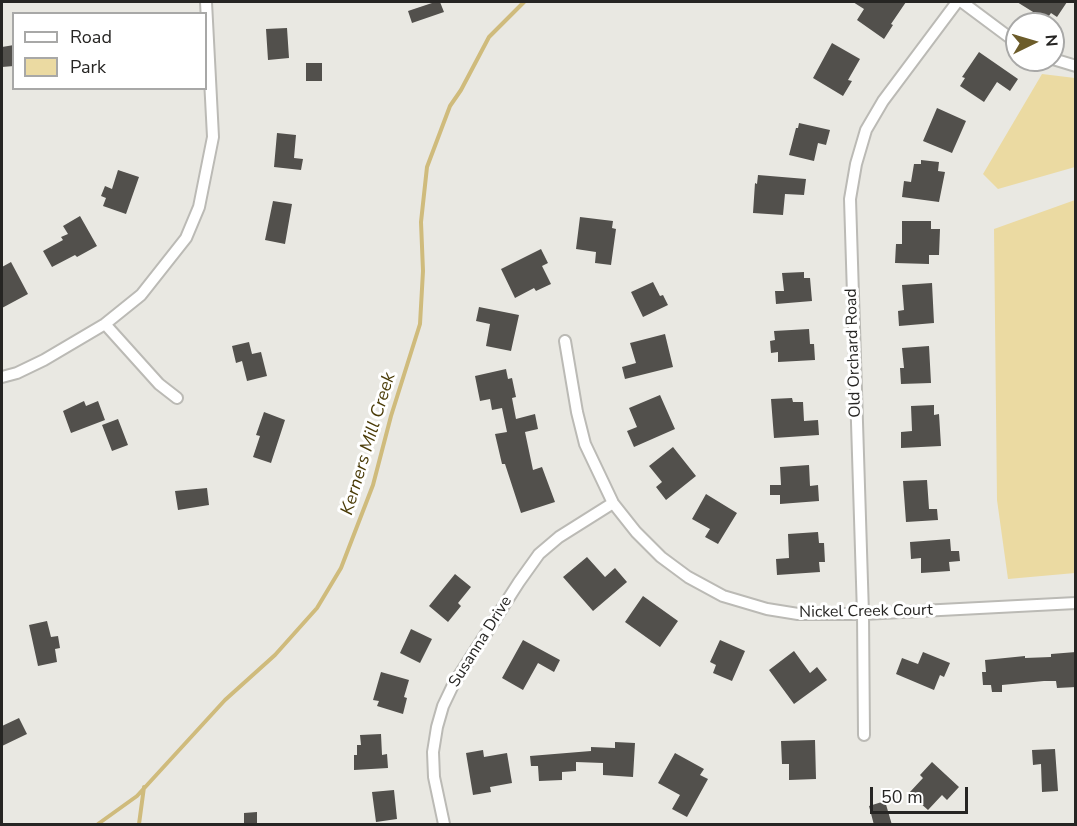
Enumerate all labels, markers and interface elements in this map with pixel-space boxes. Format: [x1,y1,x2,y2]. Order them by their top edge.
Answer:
legend [12,12,207,90]
north arrow [1005,12,1065,72]
text: Road [70,25,112,49]
text: N [1039,34,1062,48]
text: Park [70,55,106,79]
street label: Old Orchard Road [842,288,866,418]
water label: Kerners Mill Creek [337,370,401,518]
street label: Susanna Drive [445,593,517,691]
street label: Nickel Creek Court [799,601,933,623]
scale bar [873,775,970,813]
text: 50 m [881,785,923,809]

